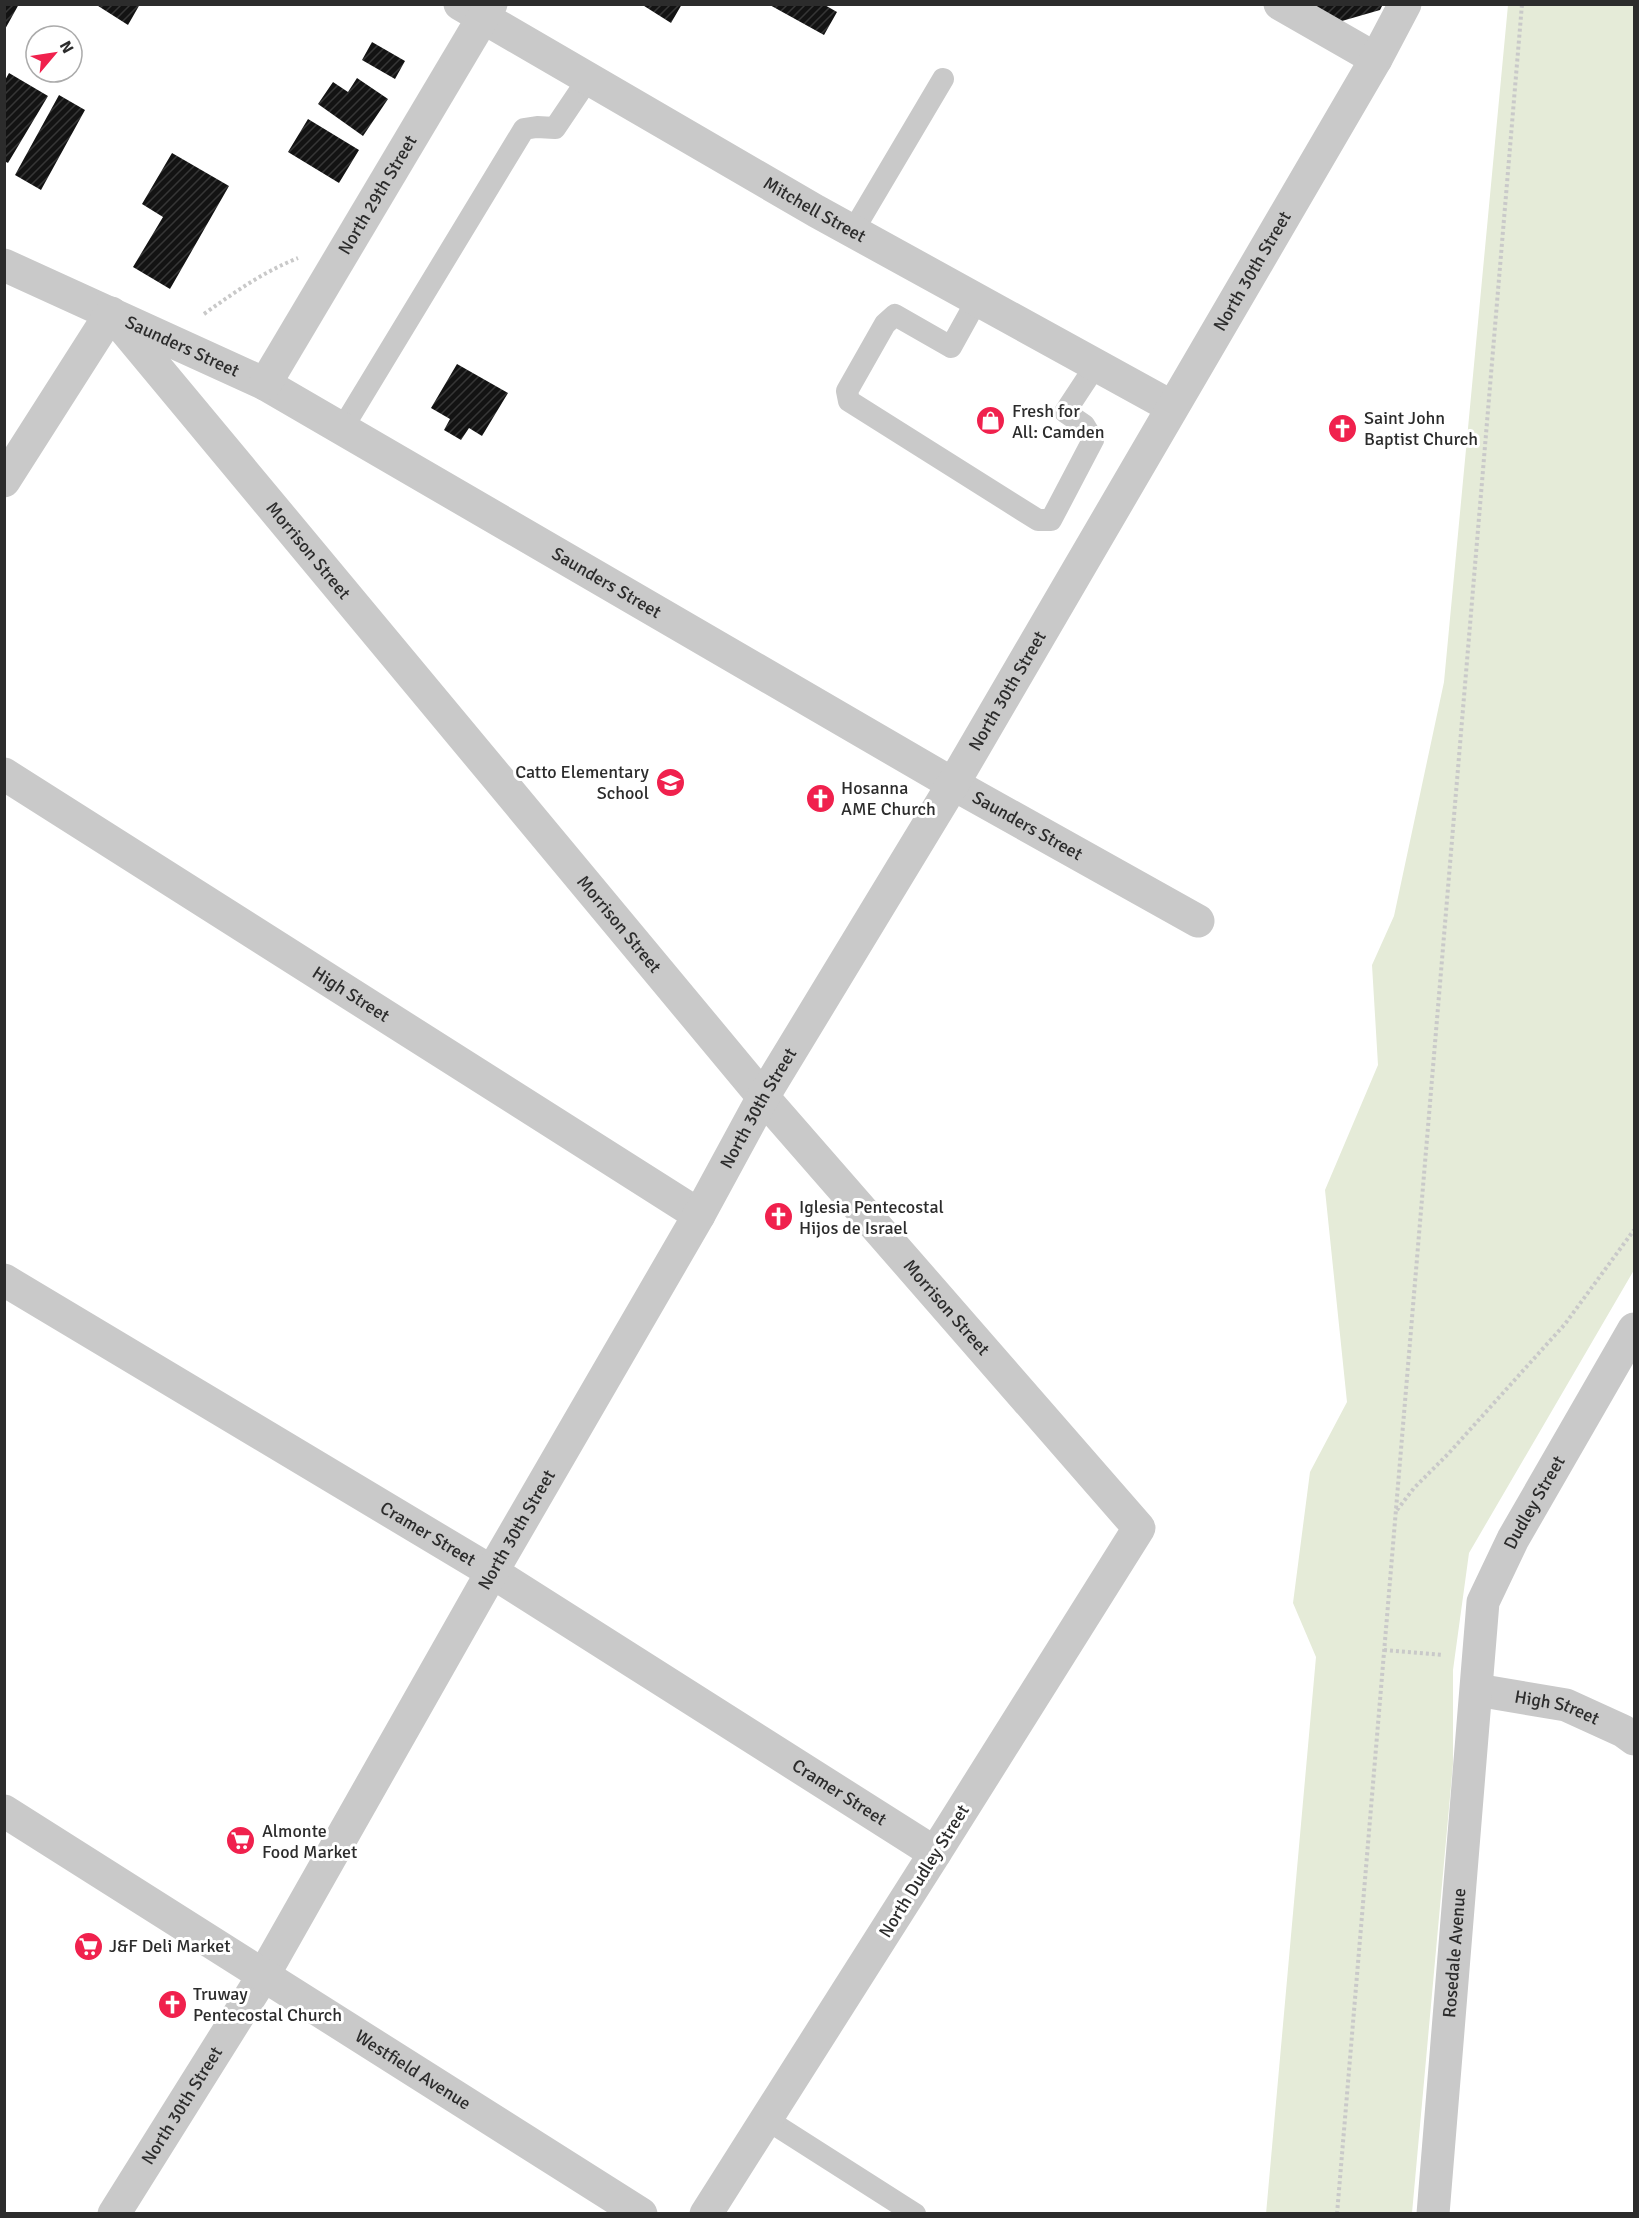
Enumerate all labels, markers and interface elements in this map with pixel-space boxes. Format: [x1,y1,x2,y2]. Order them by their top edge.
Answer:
north arrow [24,24,84,84]
text: N [55,37,78,57]
street label: North 29th Street [333,131,421,259]
street label: Mitchell Street [760,172,870,247]
street label: North 30th Street [1209,207,1296,335]
street label: Saunders Street [122,311,243,382]
place label: Fresh for All: Camden [1012,400,1105,443]
shop icon: Fresh for All: Camden [975,405,1007,437]
place label: Saint John Baptist Church [1364,407,1478,450]
church icon: Saint John Baptist Church [1327,412,1359,444]
street label: Morrison Street [262,497,355,604]
street label: Saunders Street [548,542,665,623]
street label: North 30th Street [964,627,1051,755]
place label: Catto Elementary School [515,761,650,804]
school or university icon: Catto Elementary School [654,766,686,798]
place label: Hosanna AME Church [841,777,936,820]
church icon: Hosanna AME Church [804,782,836,814]
street label: Saunders Street [968,786,1086,865]
street label: Morrison Street [572,871,666,977]
street label: High Street [308,962,394,1027]
street label: North 30th Street [715,1044,801,1172]
place label: Iglesia Pentecostal Hijos de Israel [799,1196,944,1239]
church icon: Iglesia Pentecostal Hijos de Israel [762,1201,794,1233]
street label: Morrison Street [899,1255,994,1360]
street label: Dudley Street [1499,1452,1570,1553]
street label: North 30th Street [473,1466,560,1594]
street label: Cramer Street [376,1497,480,1571]
street label: High Street [1513,1686,1603,1730]
street label: Cramer Street [788,1754,891,1830]
street label: North Dudley Street [874,1800,974,1942]
place label: Almonte Food Market [262,1820,357,1863]
supermarket icon: Almonte Food Market [225,1825,257,1857]
street label: Rosedale Avenue [1438,1887,1471,2019]
supermarket icon: J&F Deli Market [72,1930,104,1962]
place label: J&F Deli Market [109,1935,231,1957]
place label: Truway Pentecostal Church [193,1983,342,2026]
church icon: Truway Pentecostal Church [156,1988,188,2020]
street label: Westfield Avenue [351,2025,475,2115]
street label: North 30th Street [137,2042,227,2169]

